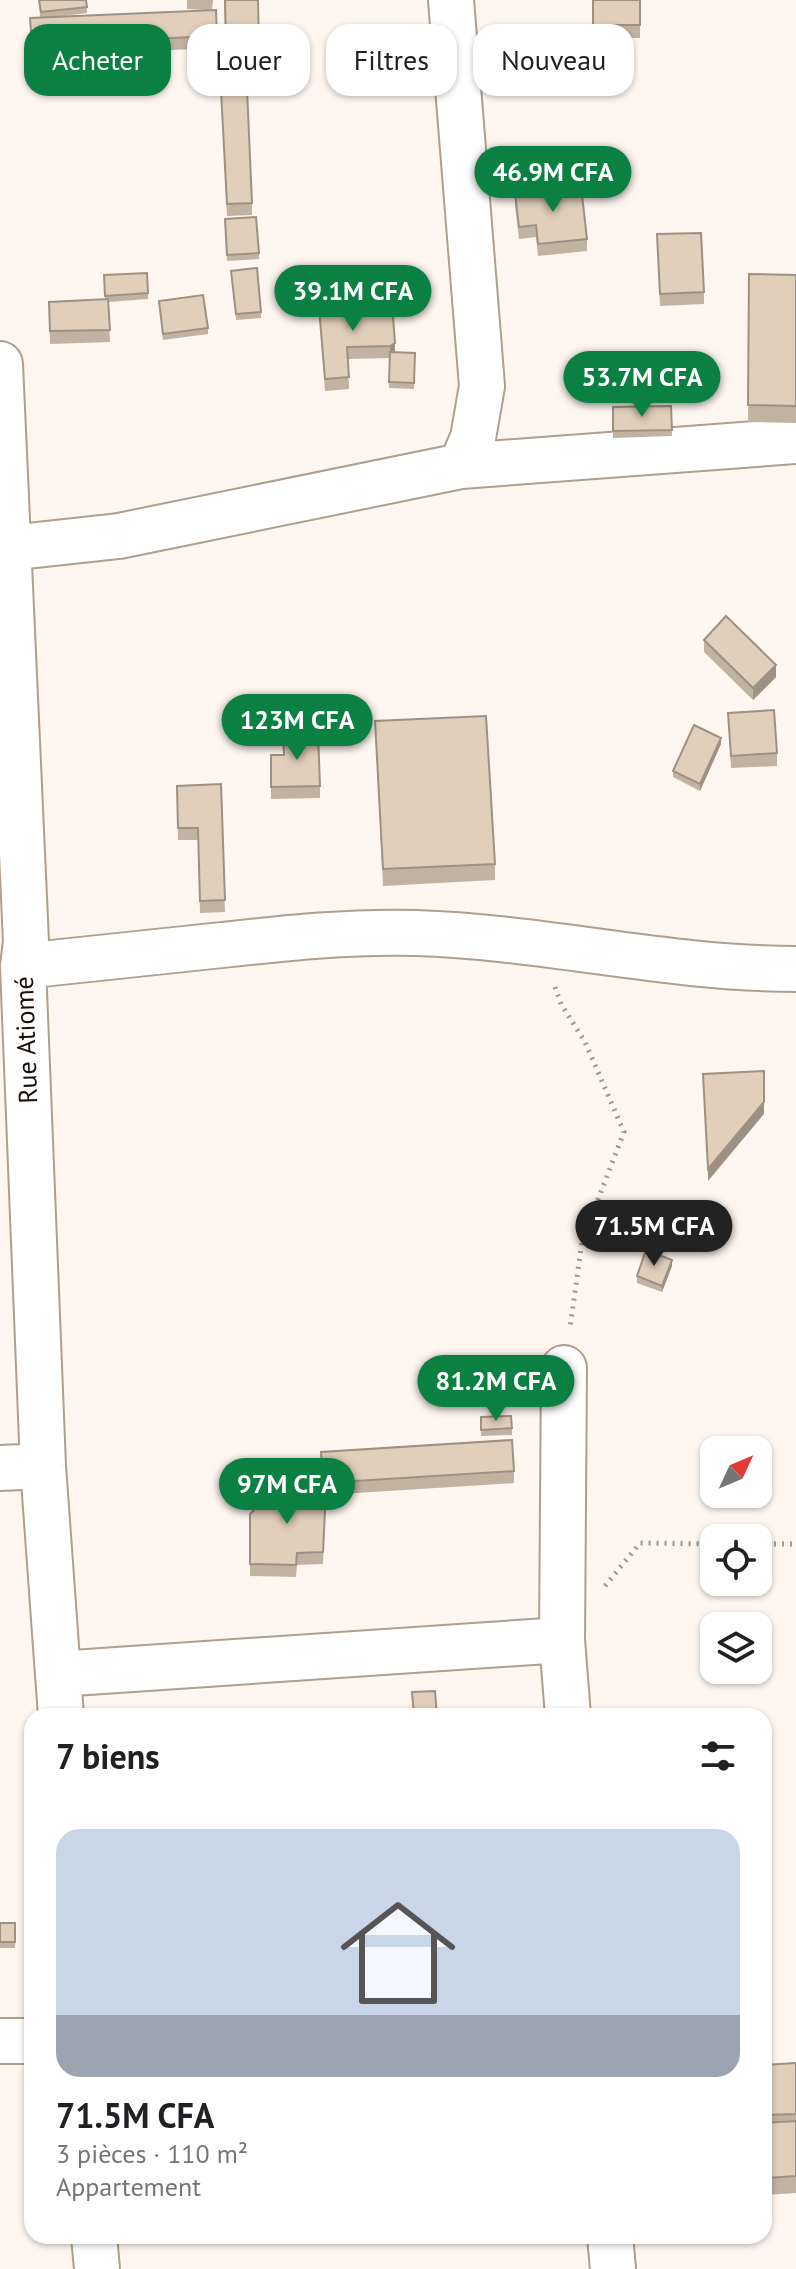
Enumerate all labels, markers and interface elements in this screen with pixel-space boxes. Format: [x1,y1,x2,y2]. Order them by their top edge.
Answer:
chip: Acheter [24,24,171,96]
chip: Louer [187,24,310,96]
chip: Filtres [326,24,457,96]
chip: Nouveau [473,24,634,96]
pin: 46.9M CFA [461,146,645,214]
text: 46.9M CFA [492,155,614,188]
pin: 39.1M CFA [261,265,445,333]
text: 39.1M CFA [292,274,414,307]
pin: 53.7M CFA [550,351,734,419]
text: 53.7M CFA [581,360,703,393]
pin: 123M CFA [214,694,380,762]
text: 123M CFA [240,703,354,736]
street label: Rue Atiomé [7,976,44,1104]
pin: 71.5M CFA [562,1200,746,1268]
text: 71.5M CFA [593,1209,715,1242]
pin: 81.2M CFA [404,1355,588,1423]
text: 81.2M CFA [435,1364,557,1397]
north arrow [700,1436,772,1508]
map controls [700,1436,772,1684]
pin: 97M CFA [213,1458,361,1526]
text: 97M CFA [237,1467,337,1500]
button: locate [700,1524,772,1596]
button: layers [700,1612,772,1684]
text: 7 biens [56,1734,160,1778]
icon: filters [696,1734,740,1778]
icon: home [326,1881,470,2025]
text: 71.5M CFA [56,2093,214,2137]
text: 3 pièces · 110 m² [56,2137,248,2170]
text: Appartement [56,2170,201,2203]

